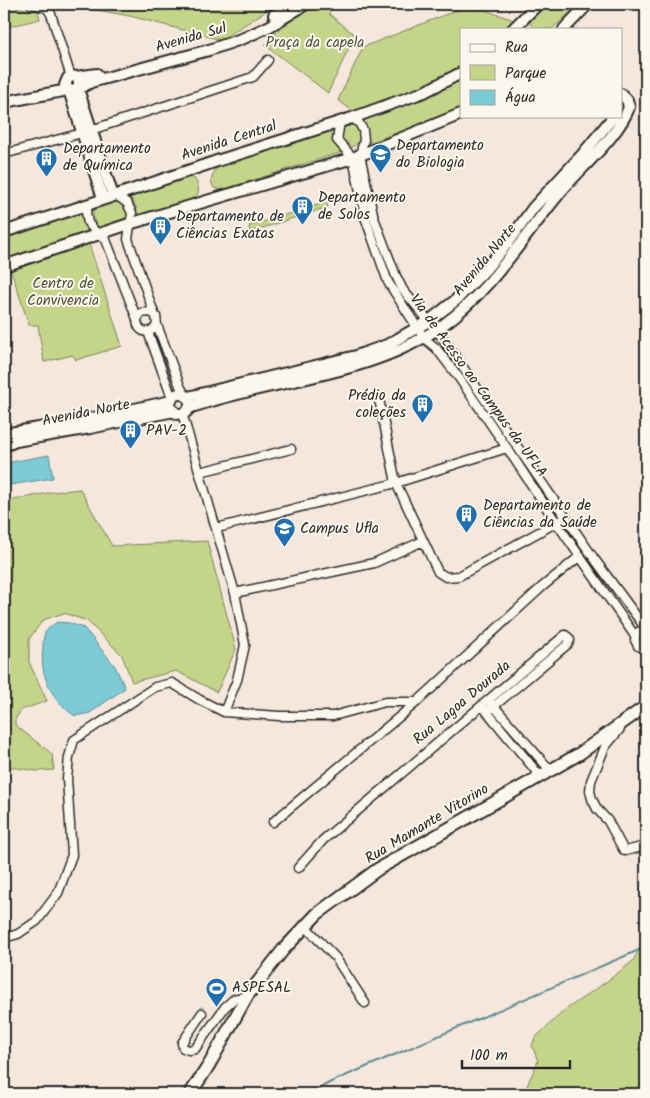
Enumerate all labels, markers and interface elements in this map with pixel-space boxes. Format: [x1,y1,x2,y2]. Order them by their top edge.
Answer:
street label: Avenida Sul [153,16,230,60]
legend [460,28,622,118]
park label: Praça da capela [266,31,364,55]
text: Rua [505,36,528,60]
text: Parque [505,62,546,86]
text: Água [505,86,536,110]
street label: Avenida Central [178,114,280,168]
place label: Departamento do Biologia [396,134,484,175]
place label: Departamento de Química [63,137,151,178]
school or university icon: Departamento do Biologia [368,143,392,174]
building icon: Departamento de Química [35,146,59,177]
place label: Departamento de Solos [318,186,406,227]
building icon: Departamento de Solos [290,195,314,226]
place label: Departamento de Ciências Exatas [176,205,284,246]
building icon: Departamento de Ciências Exatas [148,214,172,245]
street label: Avenida Norte [447,218,523,302]
park label: Centro de Convivencia [27,272,99,313]
street label: Via de Acesso ao Campus da UFLA [403,289,553,483]
place label: Prédio da coleções [348,384,407,425]
street label: Avenida Norte [40,393,132,433]
building icon: Prédio da coleções [410,393,434,424]
building icon: PAV-2 [118,419,142,450]
place label: PAV-2 [146,419,187,443]
place label: Departamento de Ciências da Saúde [483,494,597,535]
building icon: Departamento de Ciências da Saúde [455,503,479,534]
school or university icon: Campus Ufla [272,517,296,548]
place label: Campus Ufla [300,517,379,541]
street label: Rua Lagoa Dourada [408,655,516,751]
street label: Rua Mamante Vitorino [360,777,494,871]
sports icon: ASPESAL [204,976,228,1007]
place label: ASPESAL [232,976,291,1000]
scale bar [462,1038,570,1070]
text: 100 m [470,1044,508,1068]

